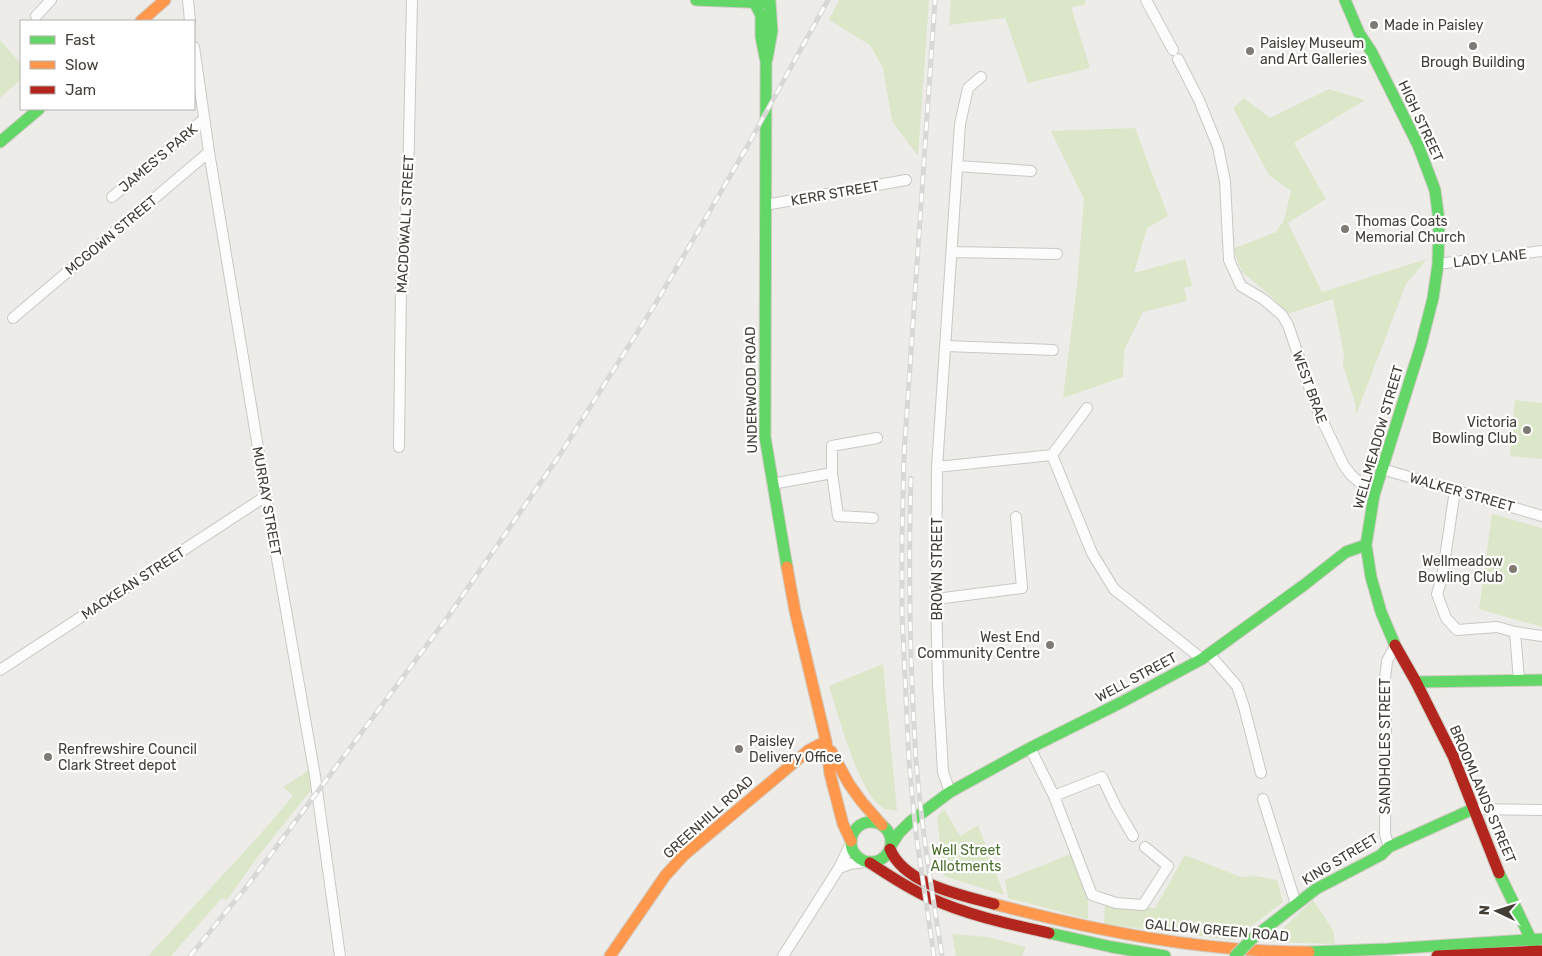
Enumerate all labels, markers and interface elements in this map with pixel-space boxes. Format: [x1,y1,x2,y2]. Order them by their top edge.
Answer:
place label: Made in Paisley [1384,17,1484,34]
marker: Made in Paisley [1368,19,1380,31]
legend [20,20,195,110]
text: Fast [65,31,95,49]
place label: Paisley Museum and Art Galleries [1260,35,1367,68]
marker: Brough Building [1467,40,1479,52]
marker: Paisley Museum and Art Galleries [1244,45,1256,57]
place label: Brough Building [1421,54,1525,71]
text: Slow [65,56,98,74]
street label: HIGH STREET [1394,78,1447,165]
text: Jam [65,81,96,99]
street label: JAMES'S PARK [116,120,201,196]
street label: MACDOWALL STREET [393,154,418,294]
street label: KERR STREET [789,177,881,210]
street label: MCGOWN STREET [62,192,161,279]
place label: Thomas Coats Memorial Church [1355,213,1465,246]
marker: Thomas Coats Memorial Church [1339,223,1351,235]
street label: LADY LANE [1452,246,1528,271]
street label: UNDERWOOD ROAD [742,326,761,454]
street label: WEST BRAE [1289,349,1330,426]
street label: WELLMEADOW STREET [1350,363,1407,511]
place label: Victoria Bowling Club [1432,414,1517,447]
marker: Victoria Bowling Club [1521,424,1533,436]
street label: MURRAY STREET [249,445,284,557]
street label: WALKER STREET [1407,469,1516,516]
street label: BROWN STREET [929,517,946,621]
street label: MACKEAN STREET [78,544,188,623]
place label: Wellmeadow Bowling Club [1418,553,1503,586]
marker: Wellmeadow Bowling Club [1507,563,1519,575]
place label: West End Community Centre [917,629,1040,662]
marker: West End Community Centre [1044,639,1056,651]
street label: WELL STREET [1093,649,1180,706]
street label: SANDHOLES STREET [1377,678,1394,814]
street label: BROOMLANDS STREET [1446,723,1519,866]
place label: Paisley Delivery Office [749,733,842,766]
place label: Renfrewshire Council Clark Street depot [58,741,197,774]
marker: Paisley Delivery Office [733,743,745,755]
marker: Renfrewshire Council Clark Street depot [42,751,54,763]
street label: GREENHILL ROAD [660,772,757,862]
street label: KING STREET [1299,830,1381,889]
park label: Well Street Allotments [931,842,1001,875]
north arrow [1472,886,1522,936]
text: N [1476,905,1493,916]
street label: GALLOW GREEN ROAD [1144,916,1290,945]

